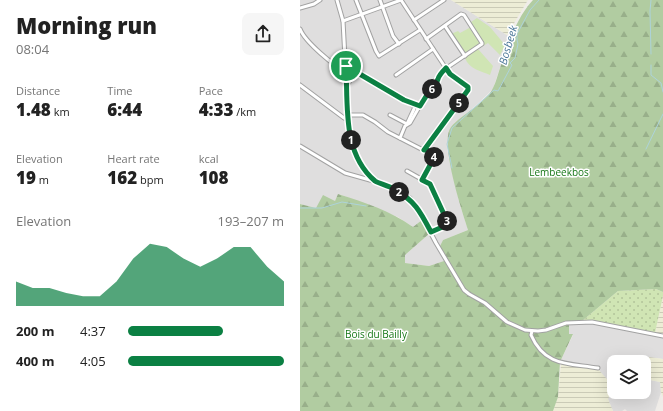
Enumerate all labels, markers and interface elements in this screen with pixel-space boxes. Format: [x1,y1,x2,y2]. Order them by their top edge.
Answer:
text: Morning run [16,10,157,40]
button: share [242,13,284,55]
water label: Bosbeek [495,23,520,66]
text: 08:04 [16,40,49,58]
pin [329,49,363,83]
icon: arrive [335,55,357,77]
pin: 6 [422,79,442,99]
text: 6 [429,81,435,96]
text: Distance [16,83,60,98]
text: Time [107,83,133,98]
text: Pace [199,83,223,98]
pin: 5 [449,93,469,113]
text: 5 [456,95,462,110]
text: 1.48 [16,98,51,121]
text: 6:44 [107,98,142,121]
text: 4:33 [199,98,233,121]
text: km [51,104,70,119]
text: /km [233,104,256,119]
pin: 1 [341,130,361,150]
text: 1 [348,132,354,147]
pin: 4 [424,147,444,167]
text: 4 [431,149,437,164]
text: Elevation [16,151,63,166]
text: Heart rate [107,151,160,166]
text: kcal [199,151,219,166]
park label: Lembeekbos [529,165,589,179]
text: 19 [16,166,36,189]
text: 162 [107,166,137,189]
text: 108 [199,166,229,189]
text: m [36,172,49,187]
text: bpm [137,172,164,187]
pin: 2 [389,182,409,202]
text: 2 [396,184,402,199]
pin: 3 [437,211,457,231]
text: Elevation [16,212,71,230]
text: 193–207 m [217,212,284,230]
text: 3 [444,213,450,228]
text: 200 m [16,322,54,340]
text: 4:37 [80,322,106,340]
park label: Bois du Bailly [345,327,408,341]
text: 400 m [16,352,54,370]
text: 4:05 [80,352,106,370]
map controls [607,355,651,399]
button: layers [607,355,651,399]

